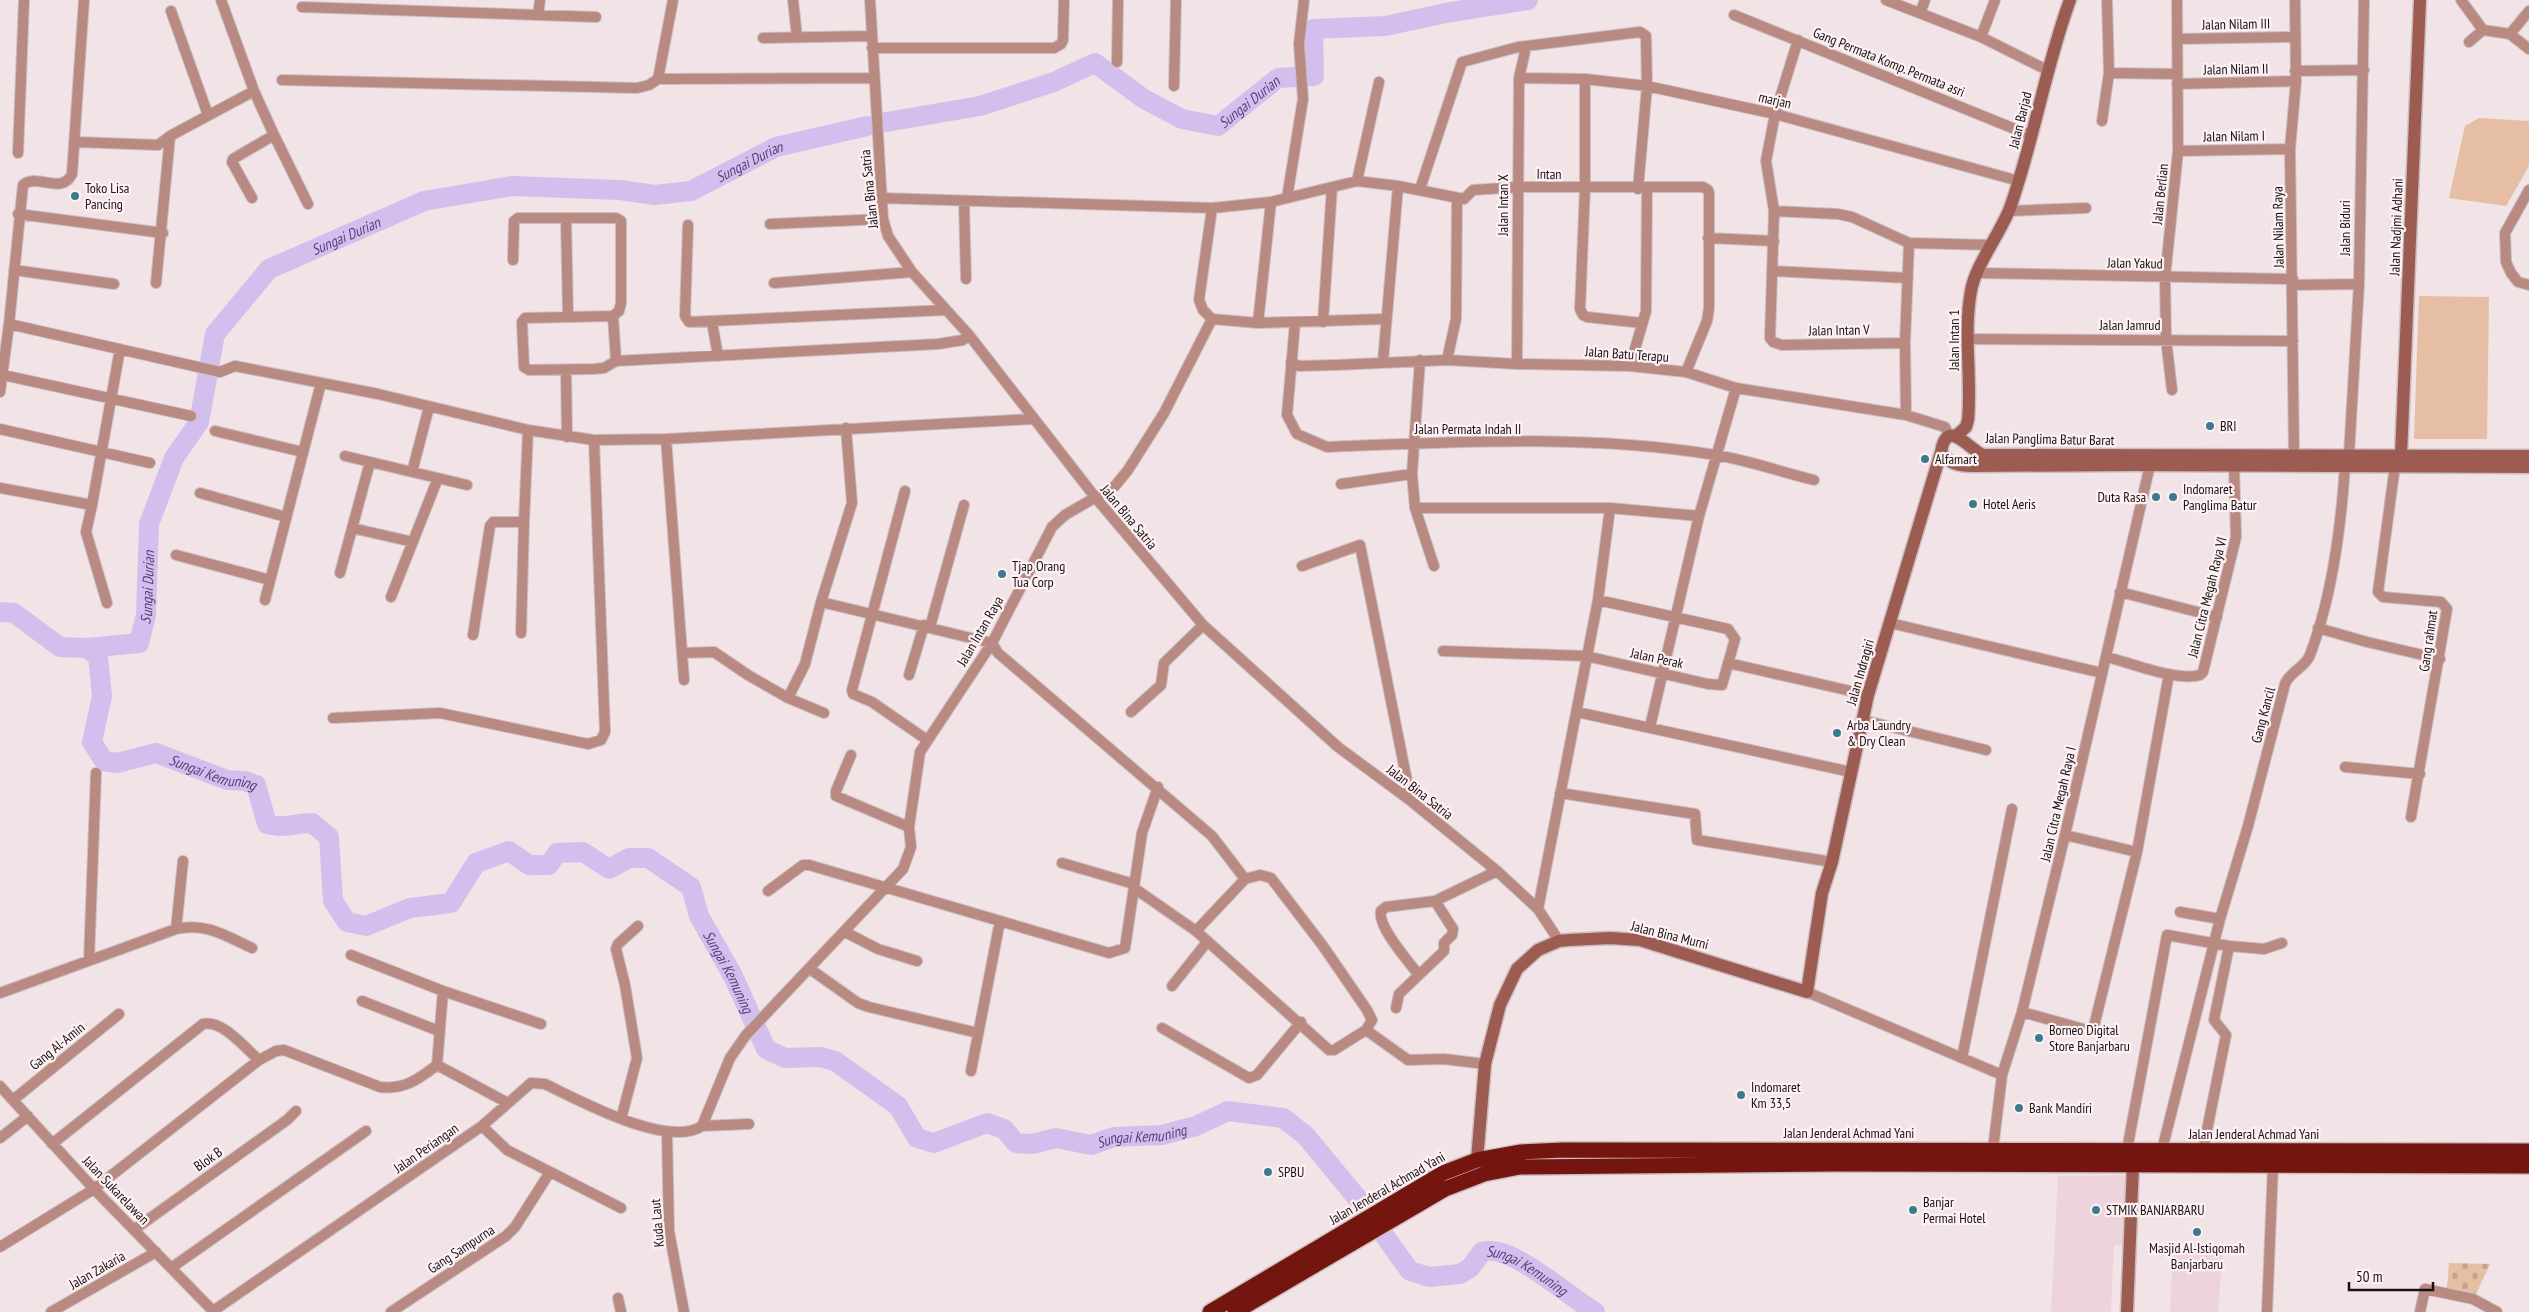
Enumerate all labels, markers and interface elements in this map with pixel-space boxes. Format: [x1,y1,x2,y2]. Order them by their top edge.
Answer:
street label: Jalan Nilam III [2201,14,2270,34]
street label: Gang Permata Komp. Permata asri [1810,23,1968,101]
street label: Jalan Nilam II [2202,59,2269,79]
water label: Sungai Durian [1214,70,1284,132]
street label: marjan [1757,87,1793,113]
street label: Jalan Barjad [2004,90,2036,151]
street label: Jalan Nilam I [2202,126,2265,146]
water label: Sungai Durian [712,136,785,186]
street label: Jalan Bina Satria [856,149,882,230]
street label: Jalan Berlian [2148,163,2172,226]
street label: Intan [1536,165,1562,183]
street label: Jalan Intan X [1494,174,1512,237]
street label: Jalan Nadjmi Adhani [2385,178,2407,277]
place label: Toko Lisa Pancing [85,179,129,213]
street label: Jalan Nilam Raya [2268,186,2288,269]
marker: Toko Lisa Pancing [69,190,81,202]
street label: Jalan Biduri [2336,200,2354,257]
water label: Sungai Durian [308,212,384,259]
street label: Jalan Yakud [2106,254,2163,272]
street label: Jalan Intan 1 [1945,309,1963,372]
street label: Jalan Jamrud [2098,316,2161,334]
street label: Jalan Intan V [1807,320,1870,340]
street label: Jalan Batu Terapu [1584,342,1669,366]
place label: BRI [2220,417,2237,435]
street label: Jalan Permata Indah II [1414,420,1521,438]
marker: BRI [2204,420,2216,432]
street label: Jalan Panglima Batur Barat [1984,429,2115,449]
place label: Alfamart [1935,450,1977,468]
marker: Alfamart [1919,453,1931,465]
street label: Jalan Bina Satria [1096,480,1161,553]
place label: Indomaret Panglima Batur [2183,480,2257,514]
place label: Duta Rasa [2098,488,2146,506]
marker: Duta Rasa [2150,491,2162,503]
marker: Indomaret Panglima Batur [2167,491,2179,503]
place label: Hotel Aeris [1983,495,2036,513]
marker: Hotel Aeris [1967,498,1979,510]
street label: Jalan Citra Megah Raya VI [2183,535,2231,660]
water label: Sungai Durian [135,549,158,626]
place label: Tjap Orang Tua Corp [1012,557,1065,591]
marker: Tjap Orang Tua Corp [996,568,1008,580]
street label: Jalan Intan Raya [952,593,1007,670]
street label: Gang rahmat [2415,609,2441,673]
street label: Jalan Indragiri [1842,637,1878,708]
street label: Jalan Perak [1628,643,1686,672]
street label: Gang Kancil [2247,684,2279,745]
place label: Arba Laundry & Dry Clean [1847,716,1911,750]
marker: Arba Laundry & Dry Clean [1831,727,1843,739]
street label: Jalan Citra Megah Raya I [2036,745,2080,864]
water label: Sungai Kemuning [167,749,261,794]
street label: Jalan Bina Satria [1382,760,1457,823]
street label: Jalan Bina Murni [1628,916,1711,953]
water label: Sungai Kemuning [700,927,759,1017]
street label: Gang Al-Amin [26,1018,88,1074]
place label: Borneo Digital Store Banjarbaru [2049,1021,2130,1055]
marker: Borneo Digital Store Banjarbaru [2033,1032,2045,1044]
place label: Indomaret Km 33,5 [1751,1078,1801,1112]
marker: Indomaret Km 33,5 [1735,1089,1747,1101]
place label: Bank Mandiri [2029,1099,2092,1117]
marker: Bank Mandiri [2013,1102,2025,1114]
street label: Jalan Periangan [389,1119,462,1177]
water label: Sungai Kemuning [1094,1119,1190,1152]
street label: Jalan Jenderal Achmad Yani [1783,1124,1914,1142]
street label: Jalan Jenderal Achmad Yani [2188,1125,2319,1143]
street label: Blok B [190,1143,226,1175]
street label: Jalan Jenderal Achmad Yani [1325,1148,1448,1229]
street label: Jalan Sukarelawan [78,1151,153,1228]
place label: SPBU [1278,1163,1304,1181]
marker: SPBU [1262,1166,1274,1178]
place label: Banjar Permai Hotel [1923,1193,1986,1227]
street label: Kuda Laut [646,1198,668,1248]
place label: STMIK BANJARBARU [2106,1201,2205,1219]
marker: Banjar Permai Hotel [1907,1204,1919,1216]
marker: STMIK BANJARBARU [2090,1204,2102,1216]
street label: Gang Sampurna [424,1221,498,1277]
marker: Masjid Al-Istiqomah Banjarbaru [2191,1226,2203,1238]
place label: Masjid Al-Istiqomah Banjarbaru [2149,1239,2245,1273]
water label: Sungai Kemuning [1486,1241,1573,1300]
street label: Jalan Zakaria [65,1247,128,1294]
scale bar [2349,1260,2433,1292]
text: 50 m [2356,1267,2382,1286]

